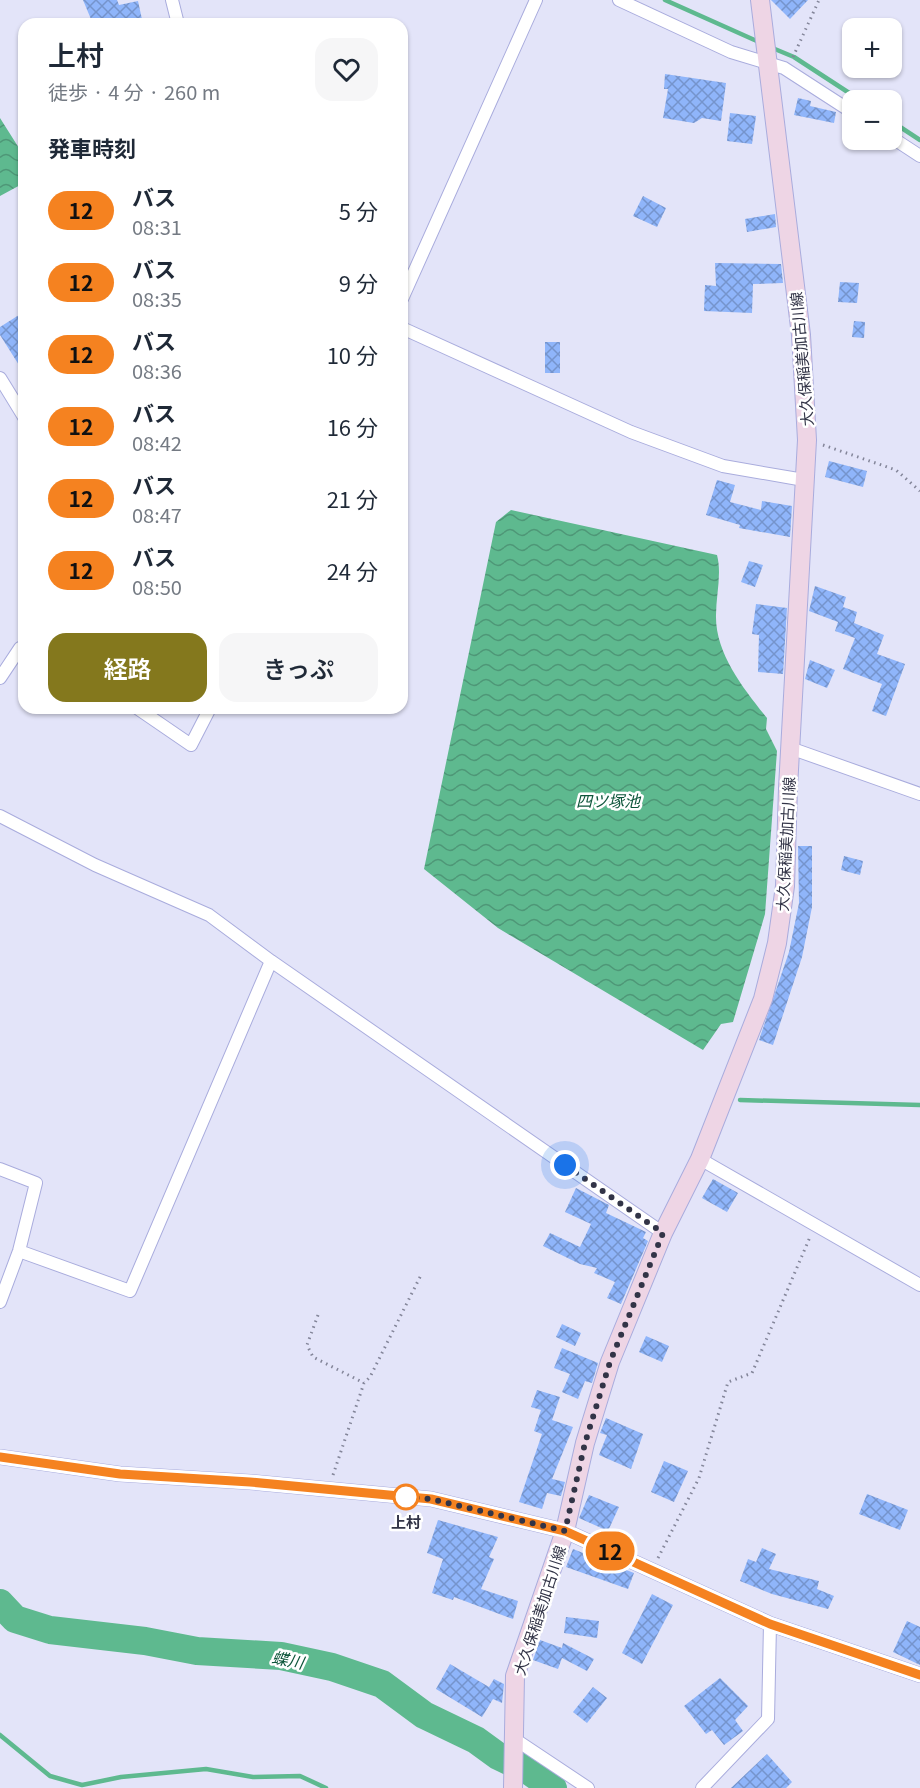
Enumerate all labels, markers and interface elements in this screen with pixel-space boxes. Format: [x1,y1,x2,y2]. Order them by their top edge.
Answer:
map controls [842,18,902,150]
button: + [842,18,902,78]
text: 上村 [48,34,104,74]
button: heart [315,38,378,101]
text: 徒歩 · 4 分 · 260 m [48,77,220,106]
button: − [842,90,902,150]
text: 発車時刻 [48,131,136,163]
text: バス [132,180,176,212]
text: 5 分 [339,194,378,226]
text: 12 [69,195,93,225]
text: 08:31 [132,212,182,241]
text: バス [132,252,176,284]
text: 9 分 [339,266,378,298]
text: 12 [69,267,93,297]
text: 08:35 [132,284,182,313]
street label: 大久保稲美加古川線 [785,291,817,427]
text: バス [132,324,176,356]
text: 10 分 [327,338,378,370]
text: 12 [69,339,93,369]
text: 08:36 [132,356,182,385]
text: バス [132,396,176,428]
text: 16 分 [327,410,378,442]
text: 12 [69,411,93,441]
text: 08:42 [132,428,182,457]
text: バス [132,468,176,500]
text: 21 分 [327,482,378,514]
text: 12 [69,483,93,513]
text: 08:47 [132,500,182,529]
text: バス [132,540,176,572]
text: 24 分 [327,554,378,586]
text: 12 [69,555,93,585]
text: 08:50 [132,572,182,601]
button: 経路 [48,633,207,702]
button: きっぷ [219,633,378,702]
street label: 大久保稲美加古川線 [771,776,799,912]
water label: 四ツ塚池 [576,788,642,812]
your location [550,1150,580,1180]
marker: 上村 [393,1484,419,1510]
place label: 上村 [391,1511,421,1532]
line badge: 12 [583,1532,637,1570]
text: 12 [598,1536,622,1566]
street label: 大久保稲美加古川線 [508,1543,570,1677]
water label: 蝶川 [270,1644,308,1674]

